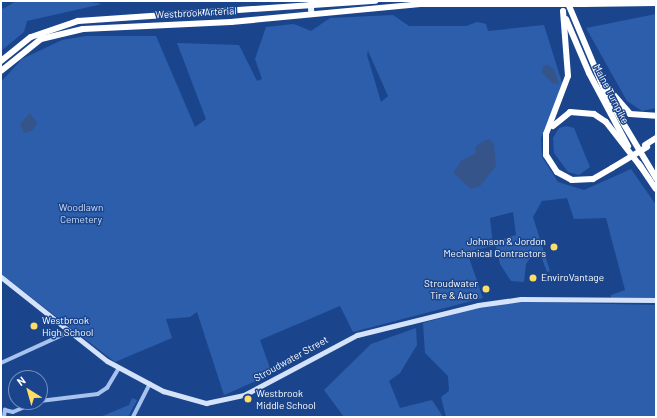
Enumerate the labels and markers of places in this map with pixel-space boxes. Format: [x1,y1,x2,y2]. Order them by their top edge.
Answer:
place label: Johnson & Jordon Mechanical Contractors [443,235,546,258]
marker: Johnson & Jordon Mechanical Contractors [549,242,559,252]
place label: EnviroVantage [541,272,604,284]
marker: EnviroVantage [528,273,538,283]
place label: Stroudwater Tire & Auto [424,277,478,300]
marker: Stroudwater Tire & Auto [481,284,491,294]
place label: Westbrook High School [42,314,93,338]
marker: Westbrook High School [29,321,39,331]
place label: Westbrook Middle School [256,387,316,410]
marker: Westbrook Middle School [243,394,253,404]

